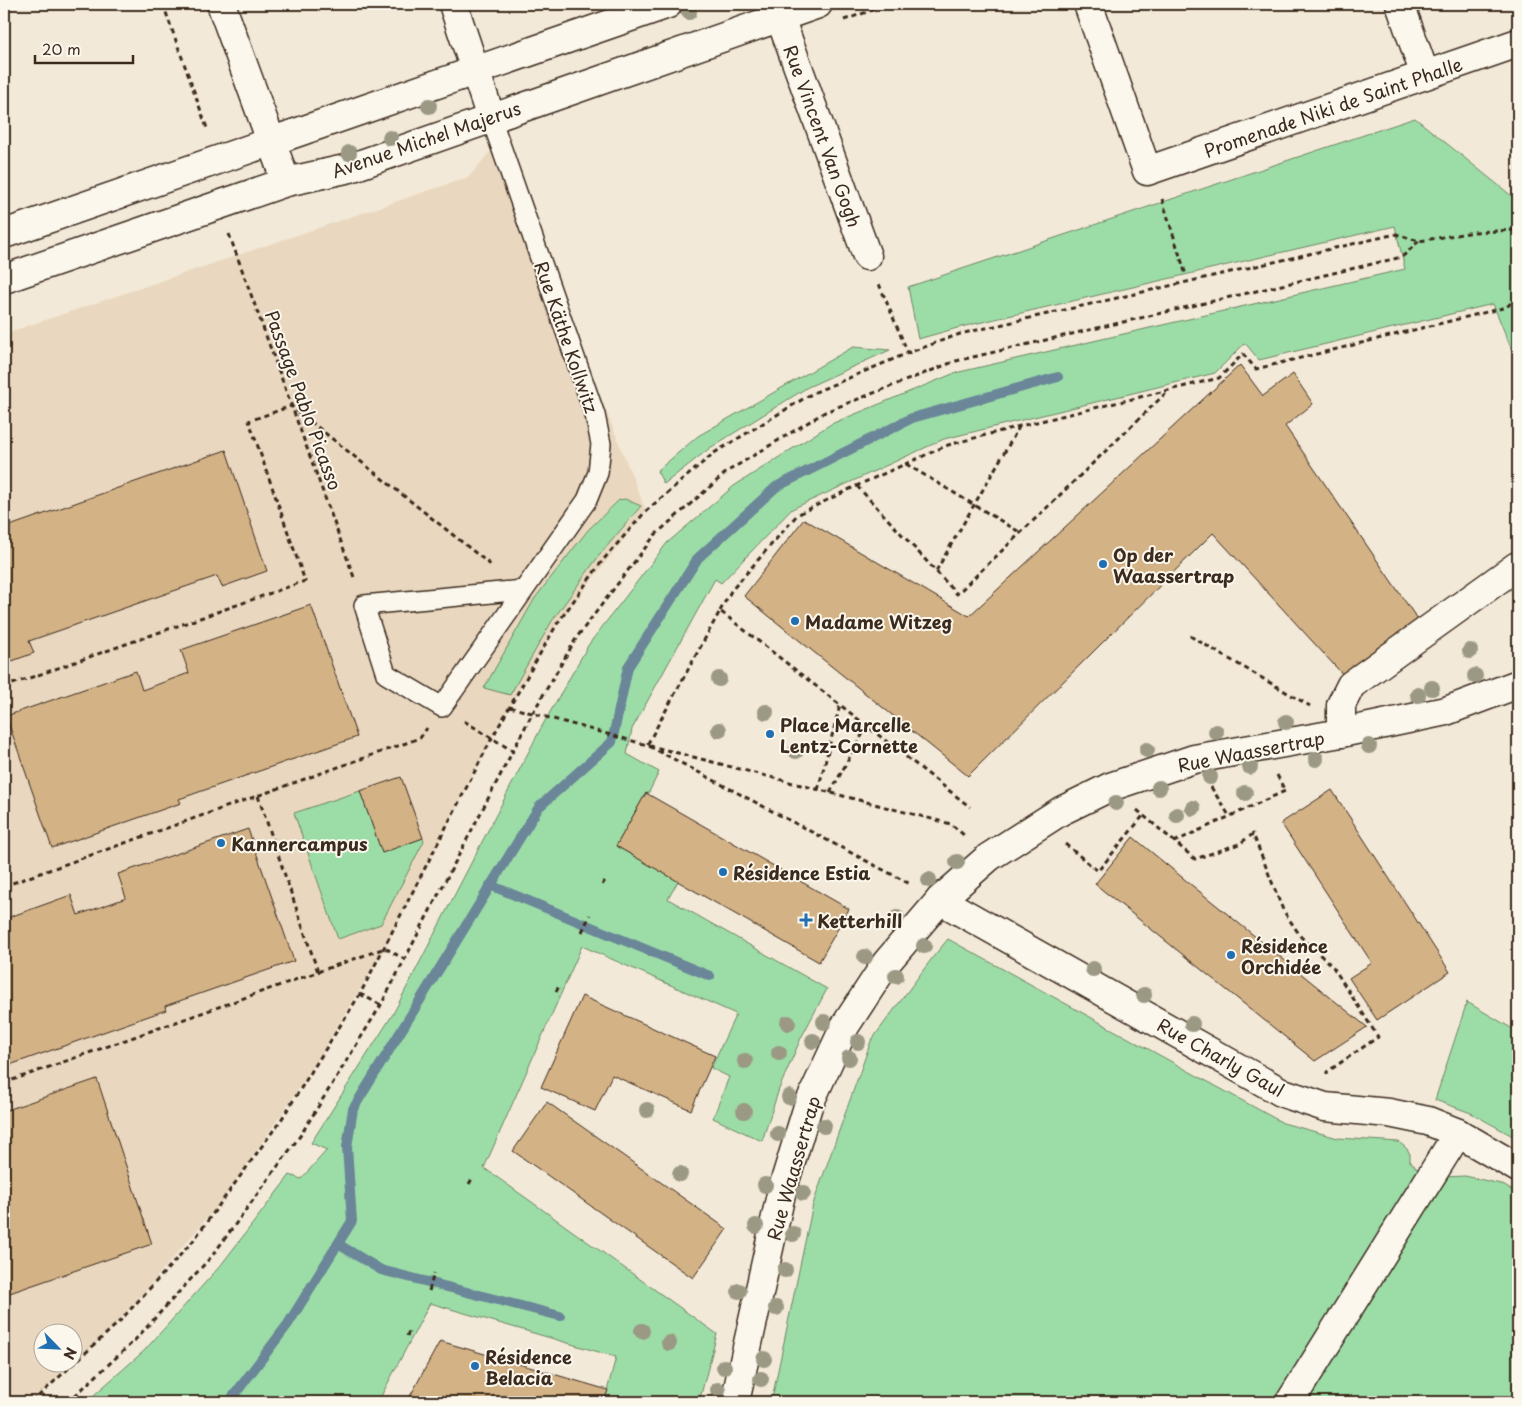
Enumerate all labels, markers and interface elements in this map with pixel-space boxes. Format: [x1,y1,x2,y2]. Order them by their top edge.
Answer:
scale bar [35,32,132,64]
text: 20 m [42,37,81,60]
street label: Rue Vincent Van Gogh [777,41,869,231]
street label: Promenade Niki de Saint Phalle [1200,50,1466,164]
street label: Avenue Michel Majerus [328,94,524,184]
street label: Rue Käthe Kollwitz [528,257,606,417]
street label: Passage Pablo Picasso [259,306,349,494]
place label: Op der Waassertrap [1113,541,1234,589]
marker: Op der Waassertrap [1097,558,1109,570]
place label: Madame Witzeg [805,608,953,635]
marker: Madame Witzeg [789,615,801,627]
place label: Place Marcelle Lentz-Cornette [780,711,918,759]
street label: Rue Waassertrap [1175,724,1327,778]
marker: Place Marcelle Lentz-Cornette [764,728,776,740]
place label: Kannercampus [231,830,368,857]
marker: Kannercampus [215,837,227,849]
place label: Résidence Estia [733,859,871,886]
marker: Résidence Estia [717,866,729,878]
place label: Ketterhill [817,907,902,934]
marker: Ketterhill [799,913,813,927]
place label: Résidence Orchidée [1241,932,1328,980]
marker: Résidence Orchidée [1225,949,1237,961]
street label: Rue Charly Gaul [1152,1011,1290,1103]
street label: Rue Waassertrap [759,1093,827,1243]
north arrow [32,1324,82,1374]
place label: Résidence Belacia [485,1343,572,1391]
text: N [58,1344,82,1363]
marker: Résidence Belacia [469,1360,481,1372]

